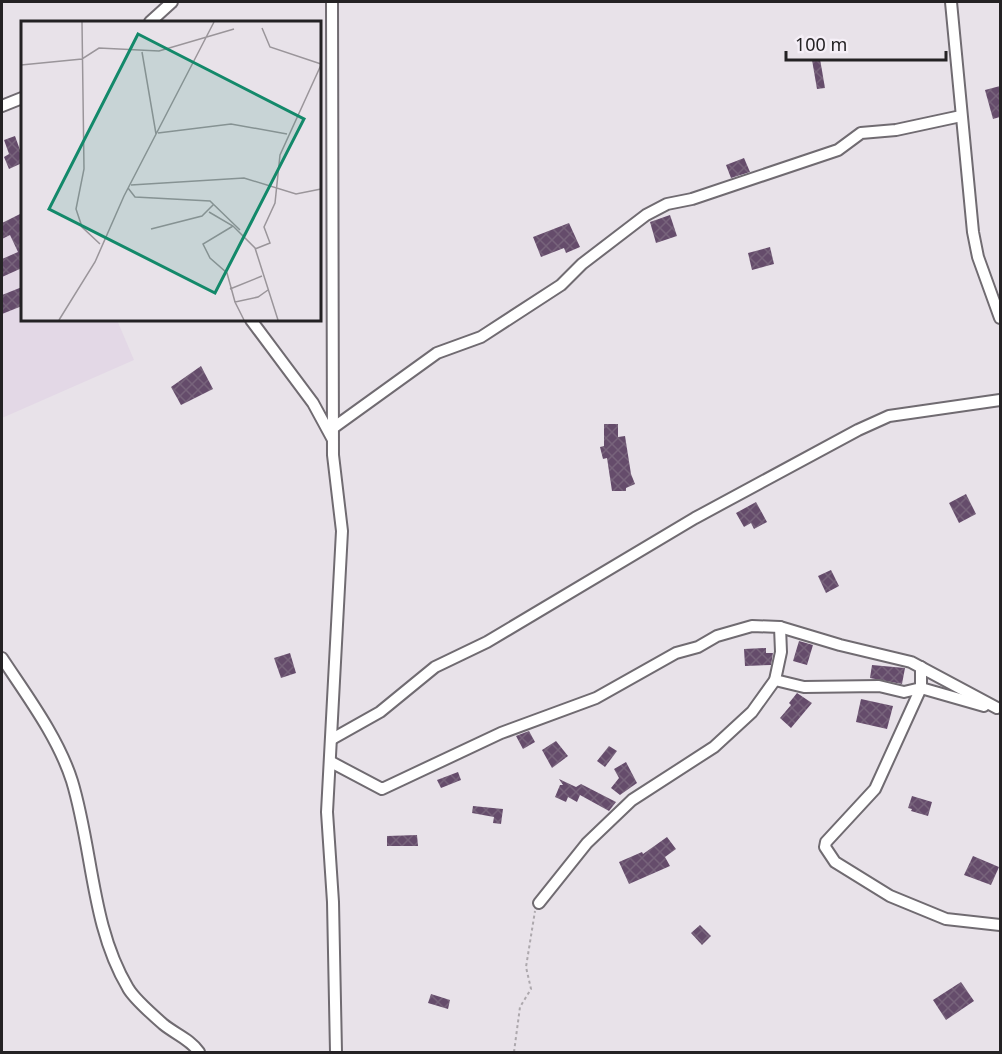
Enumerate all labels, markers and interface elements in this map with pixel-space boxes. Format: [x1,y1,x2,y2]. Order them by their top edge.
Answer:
inset map [21,21,321,321]
scale bar [786,24,946,62]
text: 100 m [795,32,847,56]

